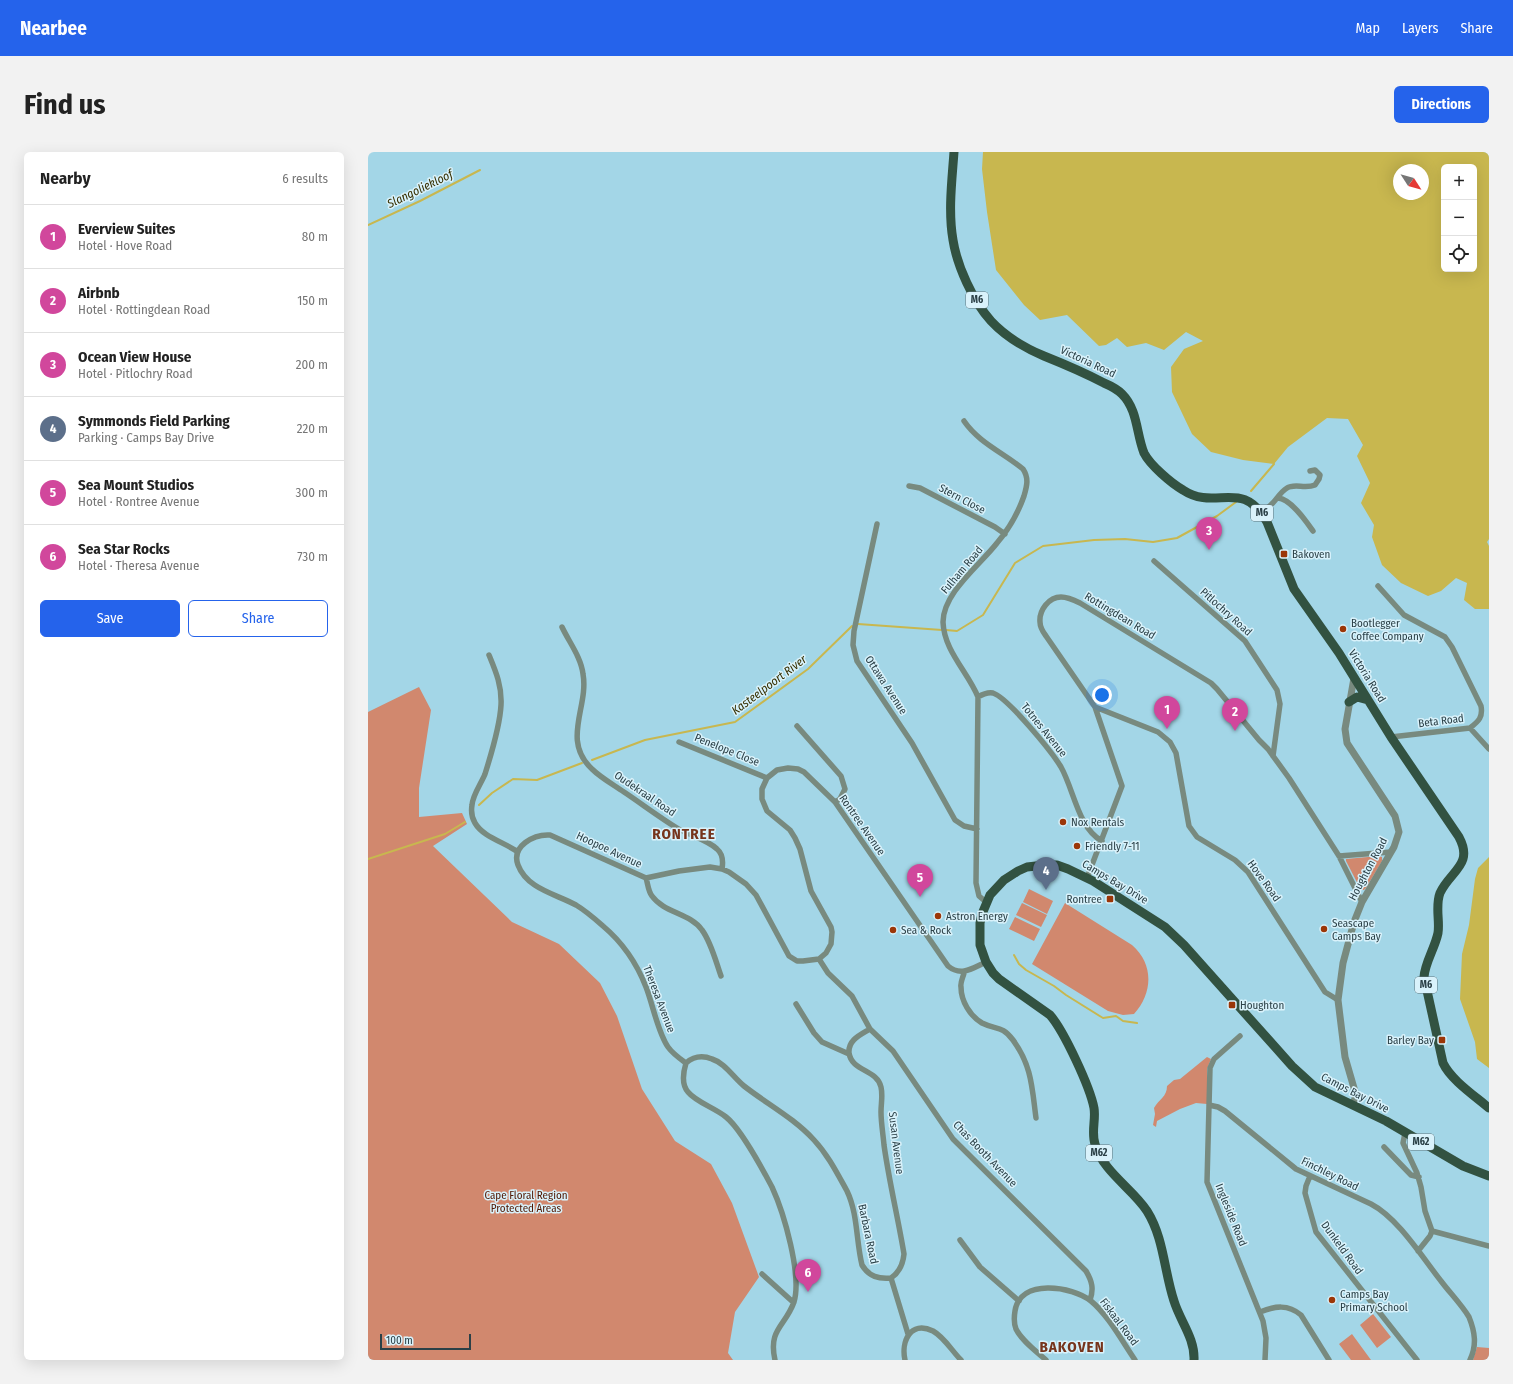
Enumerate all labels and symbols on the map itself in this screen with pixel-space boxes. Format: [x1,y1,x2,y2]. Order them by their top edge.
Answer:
north arrow [1393,164,1429,200]
water label: Slangoliekloof [384,166,457,211]
road number: M6 [966,292,988,308]
street label: Victoria Road [1058,343,1118,381]
street label: Stern Close [937,481,987,517]
road number: M6 [1251,505,1273,521]
pin: 3 [1196,517,1222,550]
street label: Fulham Road [938,544,986,596]
place label: Bakoven [1292,548,1330,561]
marker: Bakoven [1279,549,1289,559]
street label: Pitlochry Road [1197,585,1255,639]
street label: Rottingdean Road [1082,590,1158,642]
place label: Bootlegger Coffee Company [1351,617,1424,643]
marker: Bootlegger Coffee Company [1338,624,1348,634]
street label: Victoria Road [1346,647,1388,705]
water label: Kasteelpoort River [729,652,810,718]
street label: Ottawa Avenue [862,653,910,717]
your location [1092,685,1112,705]
pin: 1 [1154,696,1180,729]
pin: 2 [1222,698,1248,731]
street label: Totnes Avenue [1018,700,1070,760]
street label: Beta Road [1418,712,1464,730]
street label: Penelope Close [693,731,761,769]
street label: Oudekraal Road [612,769,678,819]
street label: Rontree Avenue [836,792,888,858]
place label: Nox Rentals [1071,816,1125,829]
marker: Nox Rentals [1058,817,1068,827]
district label: RONTREE [652,825,716,843]
street label: Hoopoe Avenue [574,829,644,871]
street label: Houghton Road [1346,835,1390,903]
place label: Friendly 7-11 [1085,840,1140,853]
marker: Friendly 7-11 [1072,841,1082,851]
pin: 4 [1033,857,1059,890]
street label: Camps Bay Drive [1080,857,1150,907]
street label: Hove Road [1245,858,1283,904]
pin: 5 [907,864,933,897]
place label: Rontree [1067,893,1102,906]
marker: Rontree [1105,894,1115,904]
place label: Astron Energy [946,910,1008,923]
marker: Astron Energy [933,911,943,921]
place label: Seascape Camps Bay [1332,917,1381,943]
place label: Sea & Rock [901,924,952,937]
marker: Seascape Camps Bay [1319,924,1329,934]
marker: Sea & Rock [888,925,898,935]
street label: Theresa Avenue [640,964,678,1034]
road number: M6 [1415,977,1437,993]
place label: Houghton [1240,999,1284,1012]
marker: Houghton [1227,1000,1237,1010]
place label: Barley Bay [1387,1034,1434,1047]
marker: Barley Bay [1437,1035,1447,1045]
street label: Camps Bay Drive [1319,1070,1391,1116]
street label: Susan Avenue [886,1111,906,1175]
street label: Chas Booth Avenue [950,1118,1020,1190]
road number: M62 [1408,1134,1434,1150]
road number: M62 [1086,1145,1112,1161]
street label: Finchley Road [1299,1155,1361,1193]
street label: Ingleside Road [1213,1182,1249,1248]
park label: Cape Floral Region Protected Areas [484,1189,568,1215]
street label: Barbara Road [855,1203,881,1265]
street label: Dunkeld Road [1318,1219,1366,1277]
pin: 6 [795,1259,821,1292]
place label: Camps Bay Primary School [1340,1288,1408,1314]
marker: Camps Bay Primary School [1327,1295,1337,1305]
street label: Fiskaal Road [1097,1296,1141,1348]
scale bar [380,1332,471,1351]
district label: BAKOVEN [1039,1338,1105,1356]

